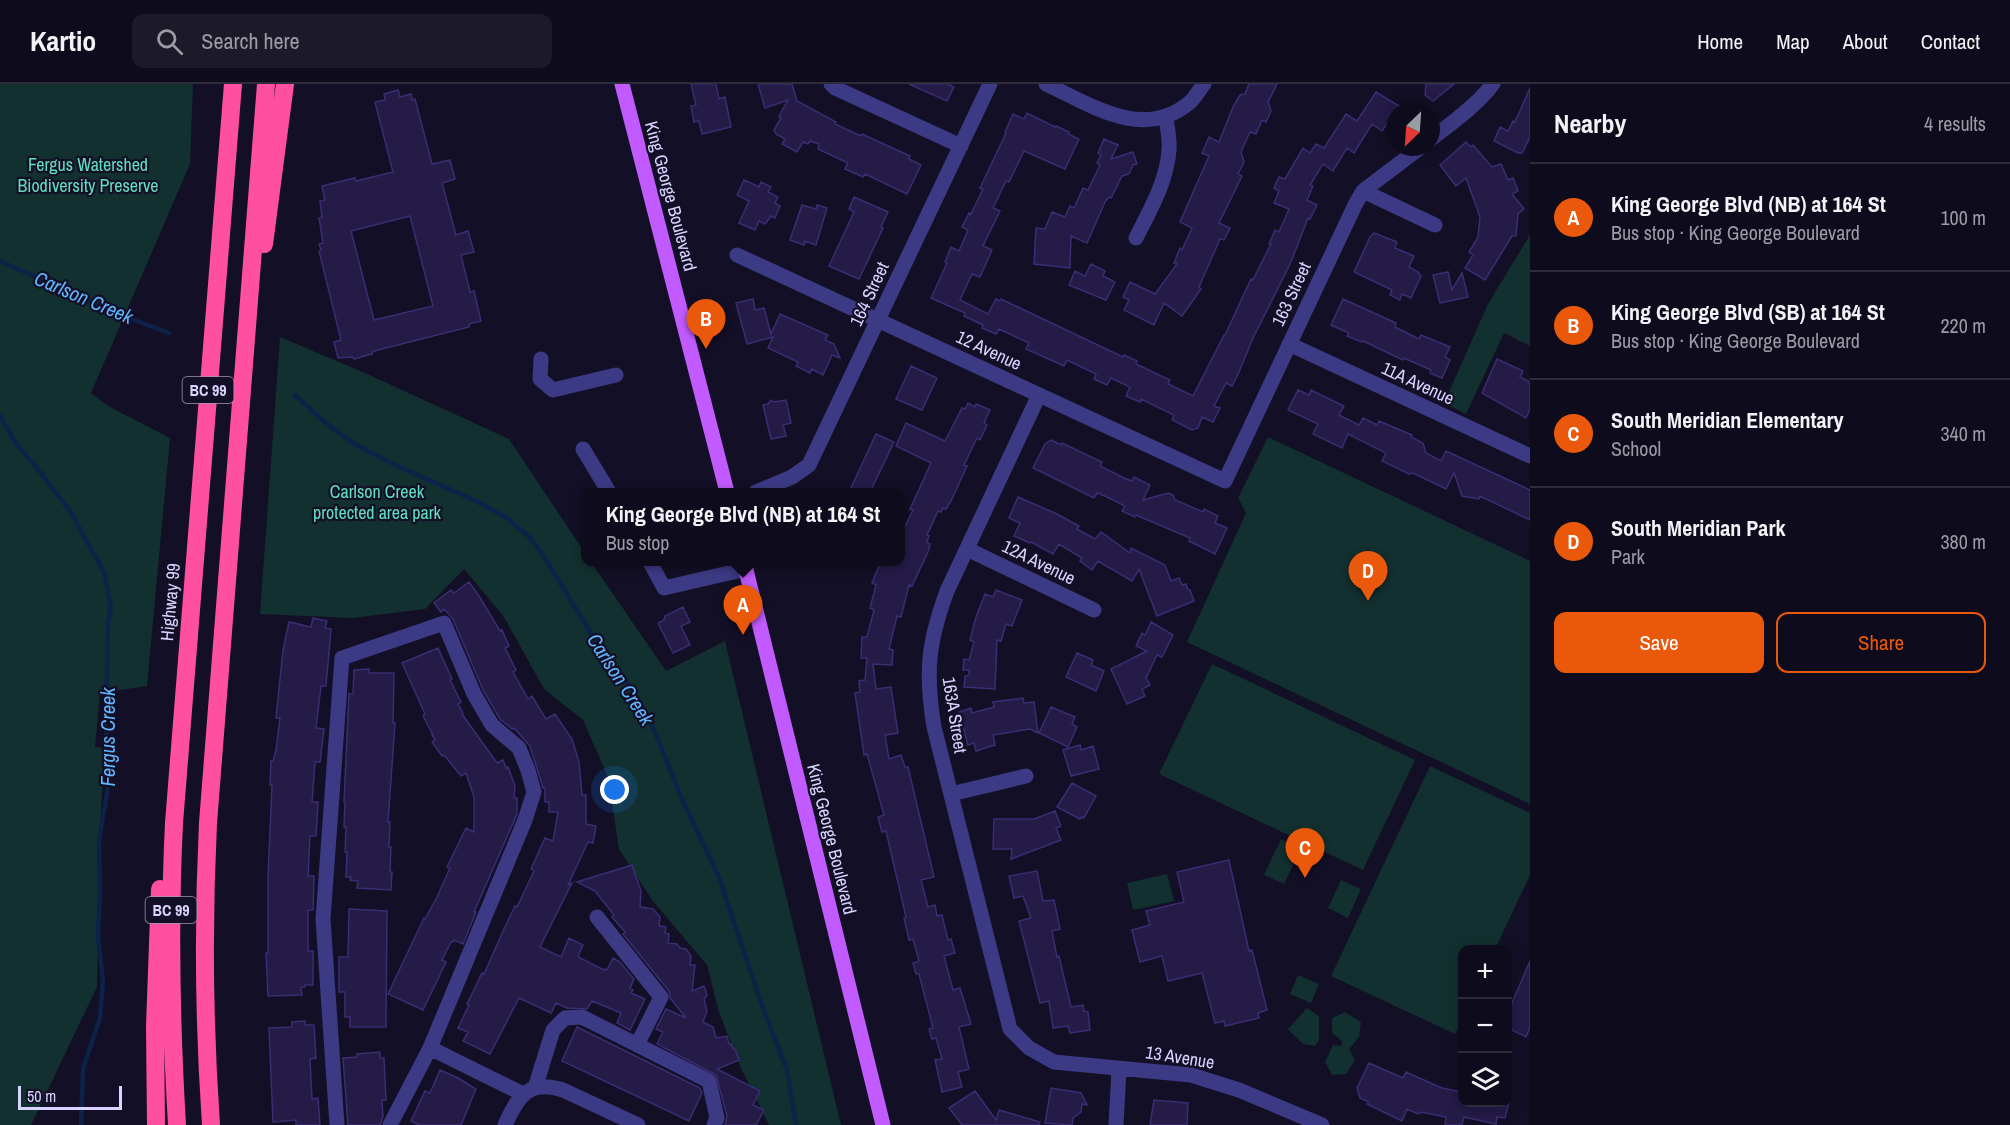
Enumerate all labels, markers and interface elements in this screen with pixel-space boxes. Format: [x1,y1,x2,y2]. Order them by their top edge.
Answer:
search box [132,14,552,68]
text: Kartio [30,22,96,60]
icon: search [153,25,186,58]
text: Search here [201,26,300,56]
text: Home [1697,27,1743,56]
text: Map [1776,27,1810,56]
text: About [1843,27,1888,56]
text: Contact [1921,27,1980,56]
north arrow [1386,102,1440,156]
text: Nearby [1554,106,1626,141]
text: 4 results [1924,110,1986,137]
street label: King George Boulevard [639,118,703,274]
park label: Fergus Watershed Biodiversity Preserve [17,152,159,198]
text: King George Blvd (NB) at 164 St [1611,189,1886,219]
text: A [1568,204,1579,231]
text: 100 m [1940,204,1986,231]
text: Bus stop · King George Boulevard [1611,219,1860,246]
street label: 164 Street [843,258,895,330]
street label: 163 Street [1265,258,1317,330]
water label: Carlson Creek [30,264,138,330]
text: King George Blvd (SB) at 164 St [1611,297,1885,327]
pin: B [686,300,726,349]
text: B [1568,312,1579,339]
text: 220 m [1940,312,1986,339]
street label: 12 Avenue [952,324,1026,376]
text: Bus stop · King George Boulevard [1611,327,1860,354]
street label: 11A Avenue [1378,355,1458,411]
road number: BC 99 [182,377,234,403]
text: South Meridian Elementary [1611,405,1844,435]
text: C [1568,420,1579,447]
text: 340 m [1940,420,1986,447]
text: School [1611,435,1661,462]
park label: Carlson Creek protected area park [313,479,442,525]
popup [581,488,905,566]
text: King George Blvd (NB) at 164 St [606,499,880,529]
text: South Meridian Park [1611,513,1785,543]
text: D [1568,528,1579,555]
text: 380 m [1940,528,1986,555]
text: Bus stop [606,529,669,556]
street label: 12A Avenue [998,534,1080,590]
text: Park [1611,543,1645,570]
pin: D [1348,552,1388,601]
street label: Highway 99 [154,562,186,642]
pin: A [724,586,762,635]
button: Save [1554,612,1764,673]
button: Share [1776,612,1986,673]
water label: Carlson Creek [581,628,661,731]
street label: 163A Street [937,675,973,755]
water label: Fergus Creek [94,687,121,786]
street label: King George Boulevard [801,761,863,917]
your location [600,775,629,804]
pin: C [1286,828,1324,878]
road number: BC 99 [146,897,196,923]
map controls [1458,945,1512,1107]
button: + [1458,945,1512,999]
button: − [1458,999,1512,1053]
street label: 13 Avenue [1144,1039,1216,1075]
button: layers [1458,1053,1512,1107]
scale bar [18,1083,122,1110]
text: 50 m [27,1085,56,1107]

